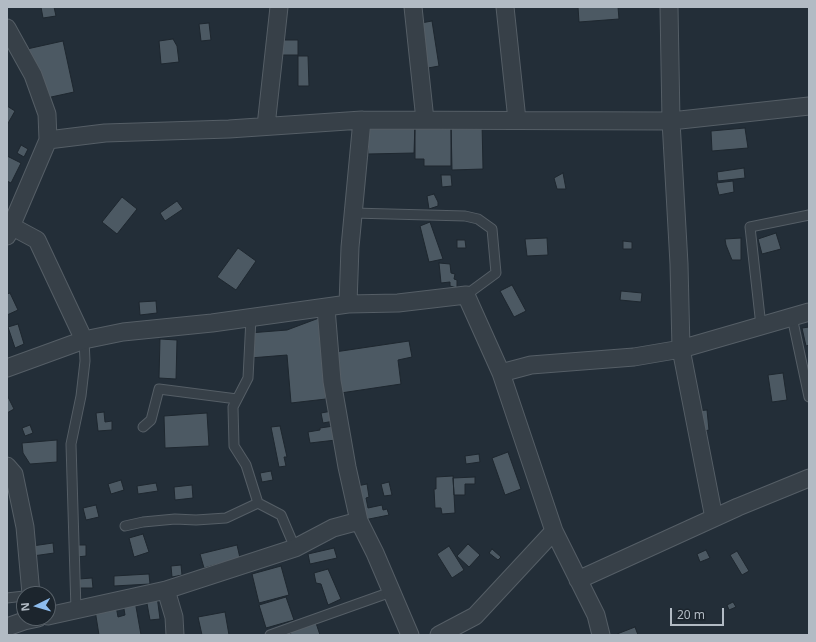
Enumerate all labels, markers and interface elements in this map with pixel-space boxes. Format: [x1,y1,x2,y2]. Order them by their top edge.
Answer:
north arrow [16,586,56,626]
scale bar [672,600,726,626]
text: N [17,602,32,612]
text: 20 m [677,606,705,623]

